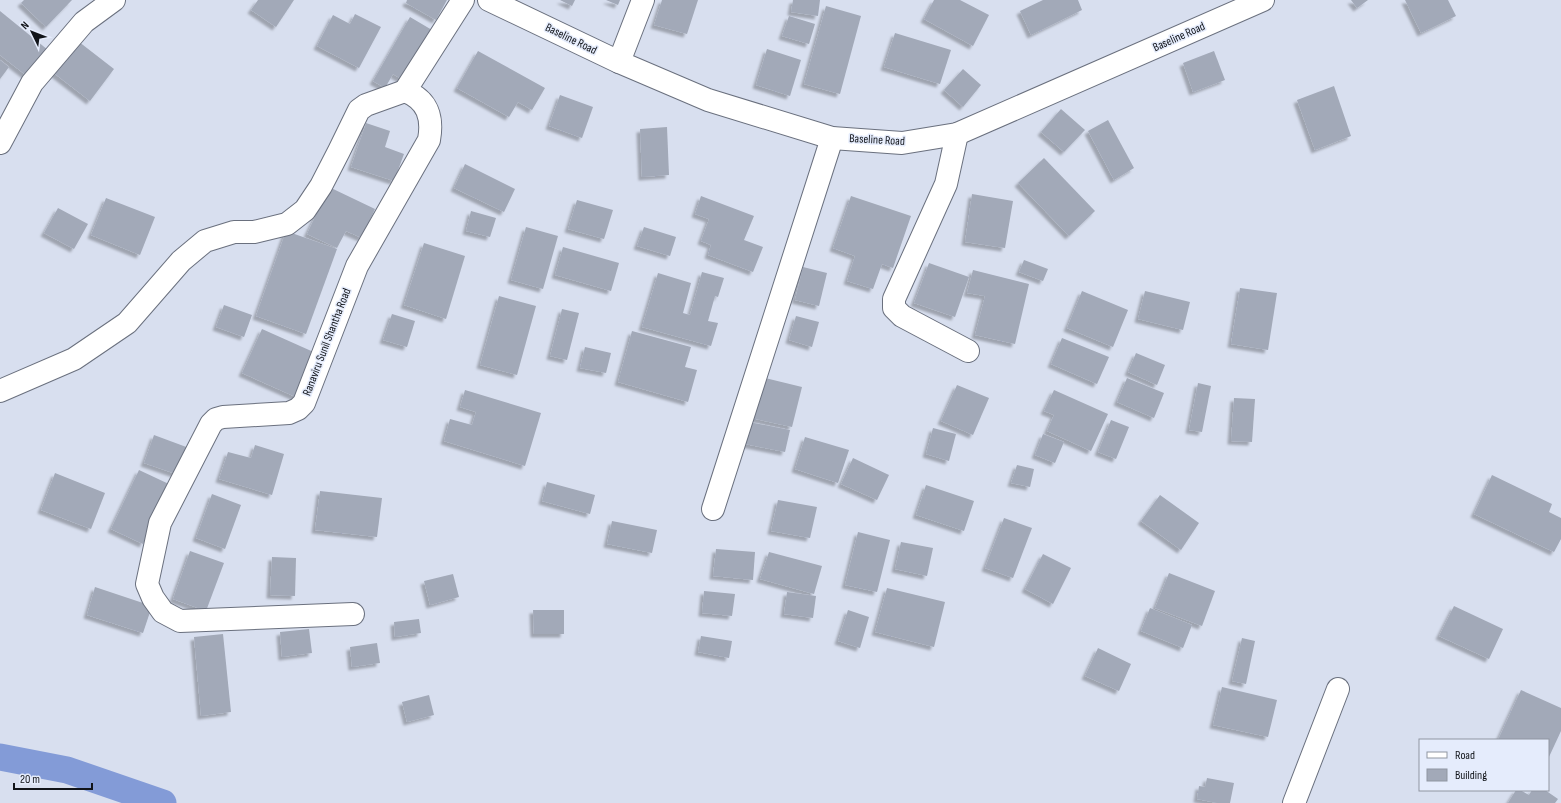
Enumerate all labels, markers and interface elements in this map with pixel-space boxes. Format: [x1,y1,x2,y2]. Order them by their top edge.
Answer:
north arrow [12,12,52,52]
text: N [18,19,32,32]
street label: Baseline Road [1150,19,1208,55]
street label: Baseline Road [543,20,599,58]
street label: Baseline Road [849,131,905,149]
street label: Ranaviru Sunil Shantha Road [300,286,354,398]
legend [1419,739,1549,791]
text: Road [1455,748,1475,763]
scale bar [14,765,92,791]
text: Building [1455,768,1487,783]
text: 20 m [20,772,40,787]

